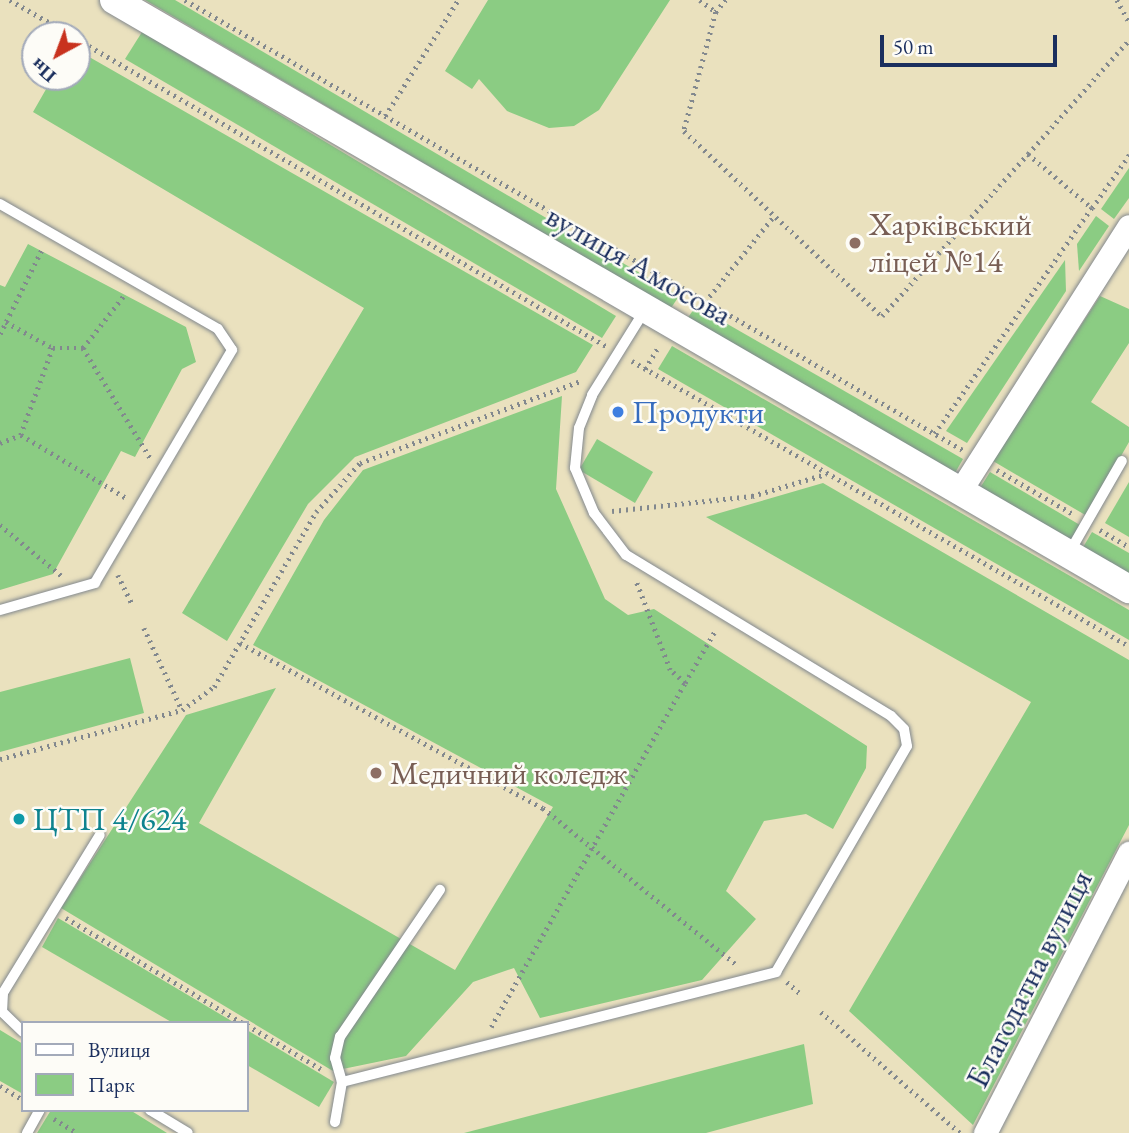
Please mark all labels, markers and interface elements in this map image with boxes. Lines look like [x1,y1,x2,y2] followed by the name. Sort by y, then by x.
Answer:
[21,21,91,91] north arrow
[884,21,1061,65] scale bar
[893,33,934,60] text: 50 m
[25,53,61,89] text: Пн
[539,196,739,334] street label: вулиця Амосова
[869,206,1032,281] place label: Харківський ліцей №14
[847,235,863,251] marker: Харківський ліцей №14
[632,393,764,431] place label: Продукти
[610,404,626,420] marker: Продукти
[390,754,628,792] place label: Медичний коледж
[368,765,384,781] marker: Медичний коледж
[33,800,186,838] place label: ЦТП 4/624
[11,811,27,827] marker: ЦТП 4/624
[958,864,1100,1094] street label: Благодатна вулиця
[21,1021,248,1112] legend
[88,1036,150,1063] text: Вулиця
[88,1071,135,1098] text: Парк

